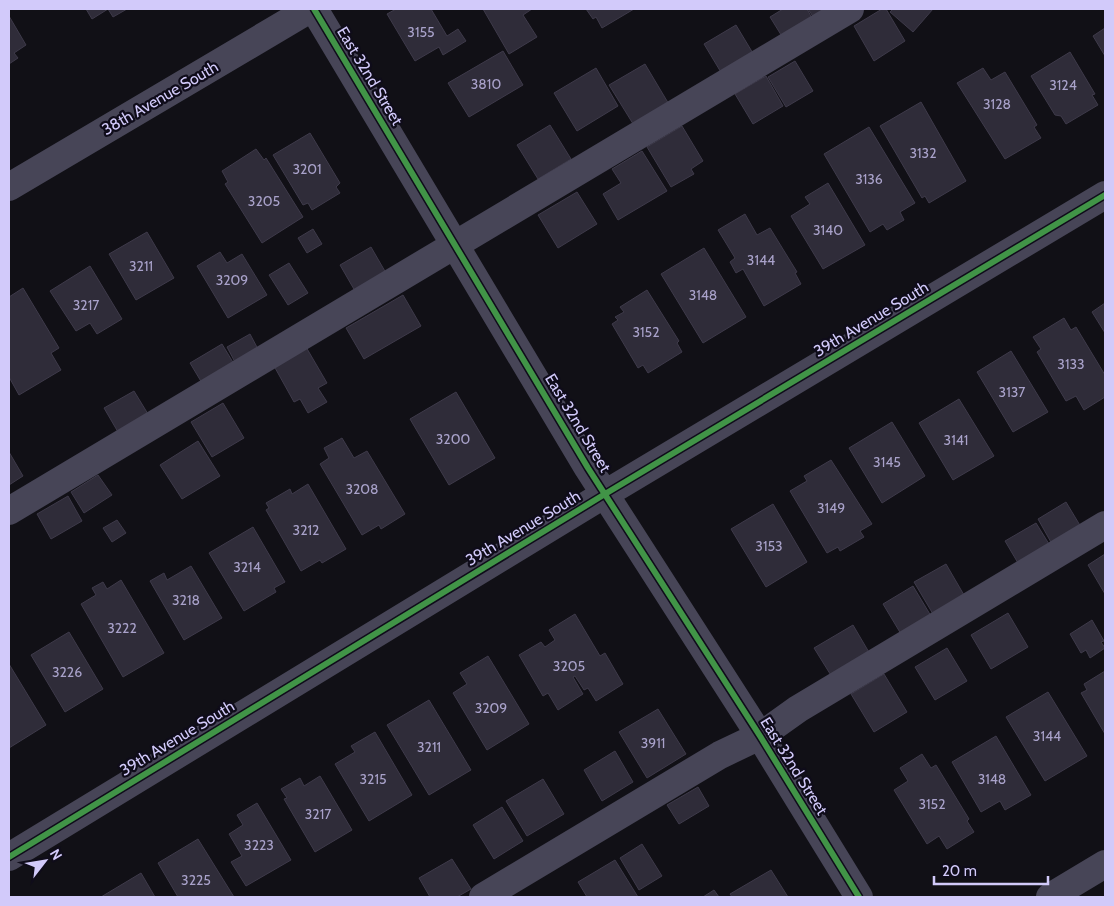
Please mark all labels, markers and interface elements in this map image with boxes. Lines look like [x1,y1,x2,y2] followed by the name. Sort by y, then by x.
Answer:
[333,23,407,129] street label: East 32nd Street
[407,23,435,41] house number: 3155
[99,57,221,139] street label: 38th Avenue South
[471,75,501,93] house number: 3810
[1049,76,1077,94] house number: 3124
[983,95,1011,113] house number: 3128
[909,144,937,162] house number: 3132
[292,160,322,178] house number: 3201
[855,170,883,188] house number: 3136
[248,192,280,210] house number: 3205
[813,221,843,239] house number: 3140
[747,251,775,269] house number: 3144
[129,257,153,275] house number: 3211
[216,271,248,289] house number: 3209
[810,277,932,361] street label: 39th Avenue South
[689,286,717,304] house number: 3148
[73,296,99,314] house number: 3217
[632,323,660,341] house number: 3152
[1057,355,1085,373] house number: 3133
[541,370,615,476] street label: East 32nd Street
[999,383,1025,401] house number: 3137
[436,430,470,448] house number: 3200
[944,431,968,449] house number: 3141
[873,453,901,471] house number: 3145
[345,480,379,498] house number: 3208
[462,486,584,570] street label: 39th Avenue South
[817,499,845,517] house number: 3149
[293,521,319,539] house number: 3212
[755,537,783,555] house number: 3153
[233,558,261,576] house number: 3214
[172,591,200,609] house number: 3218
[107,619,137,637] house number: 3222
[553,657,585,675] house number: 3205
[52,663,82,681] house number: 3226
[116,696,238,780] street label: 39th Avenue South
[475,699,507,717] house number: 3209
[756,714,832,819] street label: East 32nd Street
[1033,727,1061,745] house number: 3144
[641,734,665,752] house number: 3911
[417,738,441,756] house number: 3211
[359,770,387,788] house number: 3215
[978,770,1006,788] house number: 3148
[918,795,946,813] house number: 3152
[305,805,331,823] house number: 3217
[20,836,70,886] north arrow
[244,836,274,854] house number: 3223
[46,845,66,863] text: N
[934,854,1048,886] scale bar
[942,862,977,880] text: 20 m
[181,871,211,889] house number: 3225

